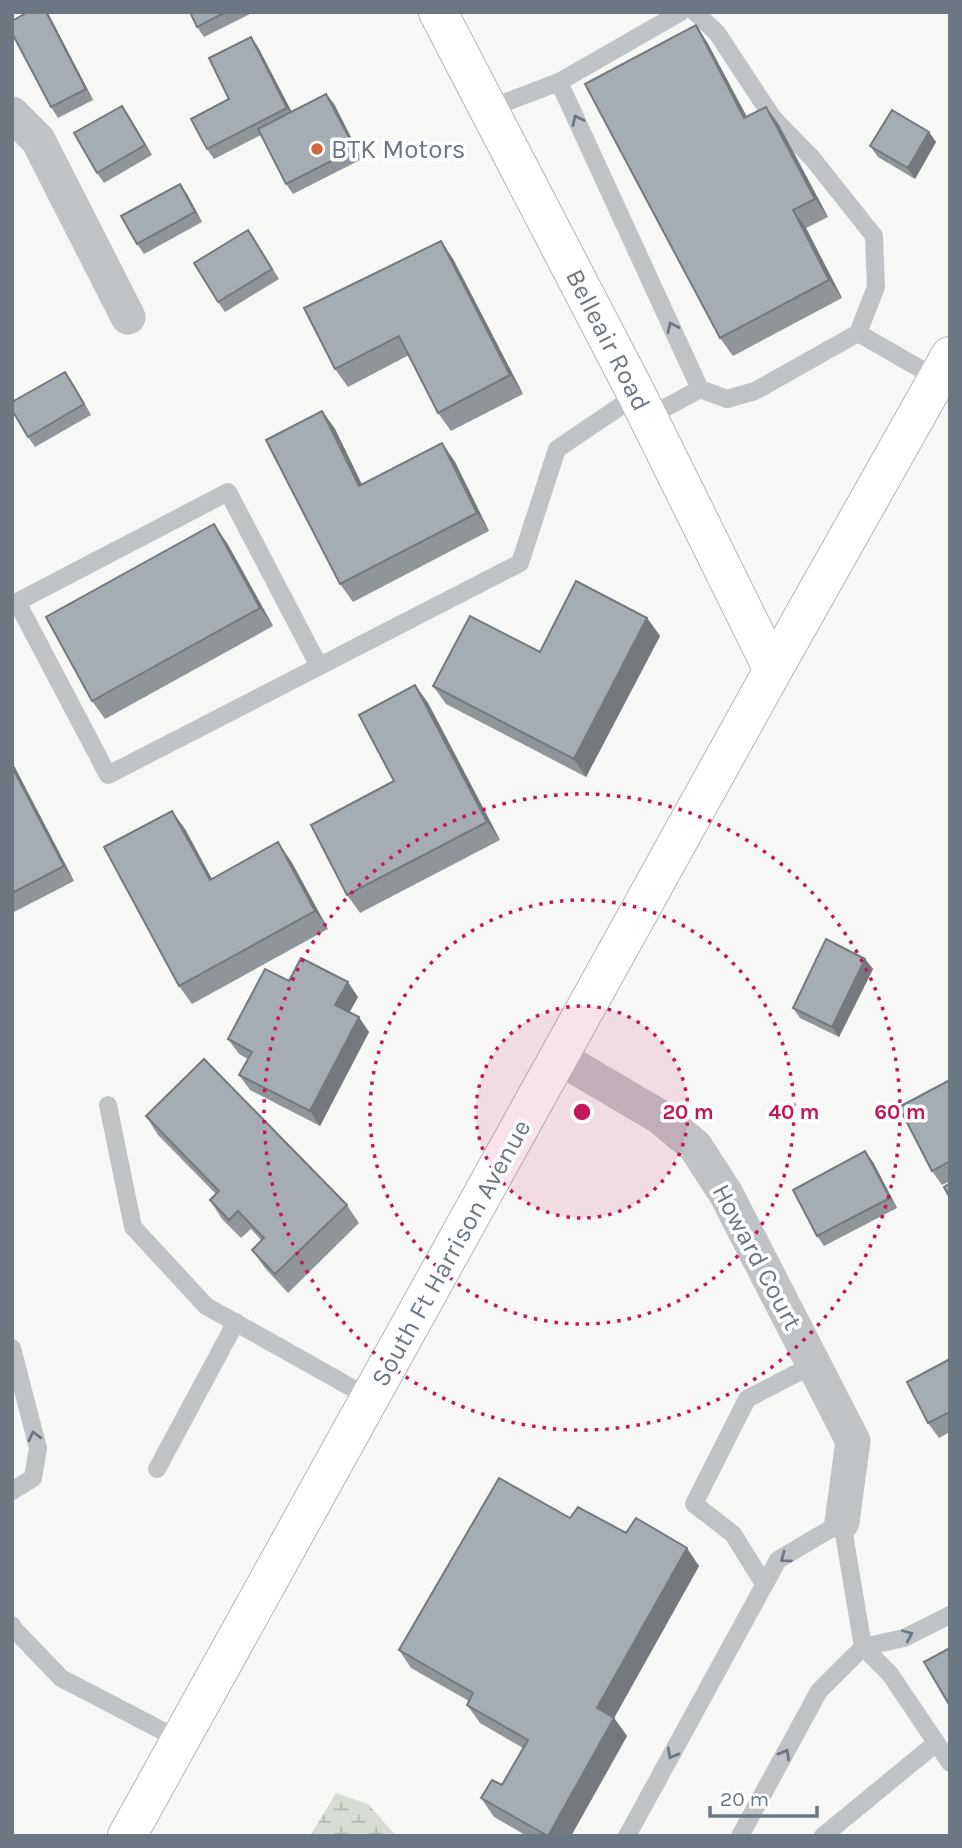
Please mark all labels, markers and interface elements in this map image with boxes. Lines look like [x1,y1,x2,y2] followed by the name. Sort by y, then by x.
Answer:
[571,115,585,127] one-way arrow
[331,134,465,165] place label: BTK Motors
[309,141,325,157] marker: BTK Motors
[559,264,657,416] street label: Belleair Road
[666,322,680,334] one-way arrow
[570,1100,594,1124] centre of rings
[662,1100,714,1124] text: 20 m
[768,1100,820,1124] text: 40 m
[874,1100,926,1124] text: 60 m
[365,1114,537,1392] street label: South Ft Harrison Avenue
[706,1179,809,1335] street label: Howard Court
[28,1430,42,1442] one-way arrow
[780,1550,792,1562] one-way arrow
[901,1629,913,1643] one-way arrow
[666,1746,680,1759] one-way arrow
[776,1749,790,1762] one-way arrow
[710,1774,817,1818] scale bar
[720,1787,769,1811] text: 20 m

